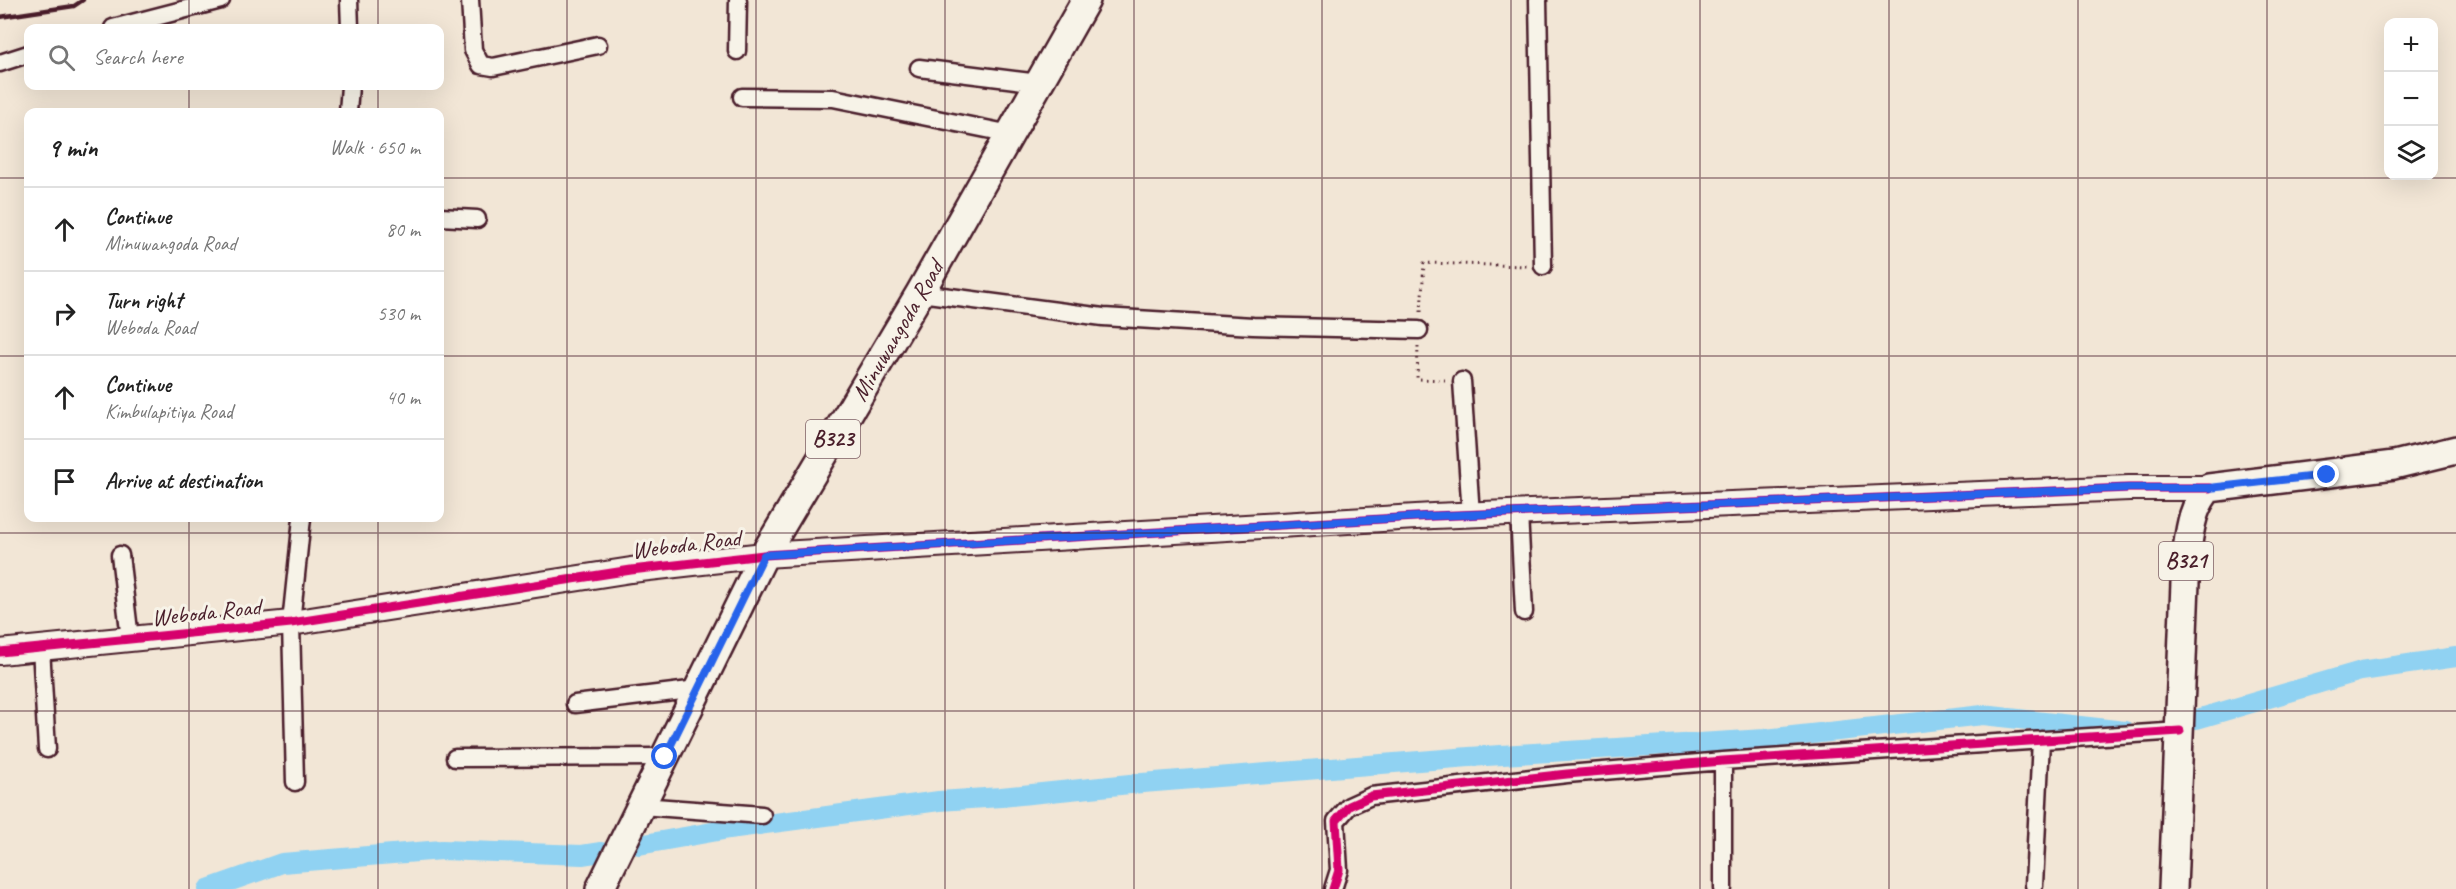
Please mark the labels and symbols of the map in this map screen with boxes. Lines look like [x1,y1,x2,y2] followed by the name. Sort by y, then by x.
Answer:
[844,252,952,406] street label: Minuwangoda Road
[806,420,860,458] road number: B323
[2313,461,2339,487] route end
[630,522,746,566] street label: Weboda Road
[2159,542,2213,580] road number: B321
[150,591,266,633] street label: Weboda Road
[651,743,677,769] route start

